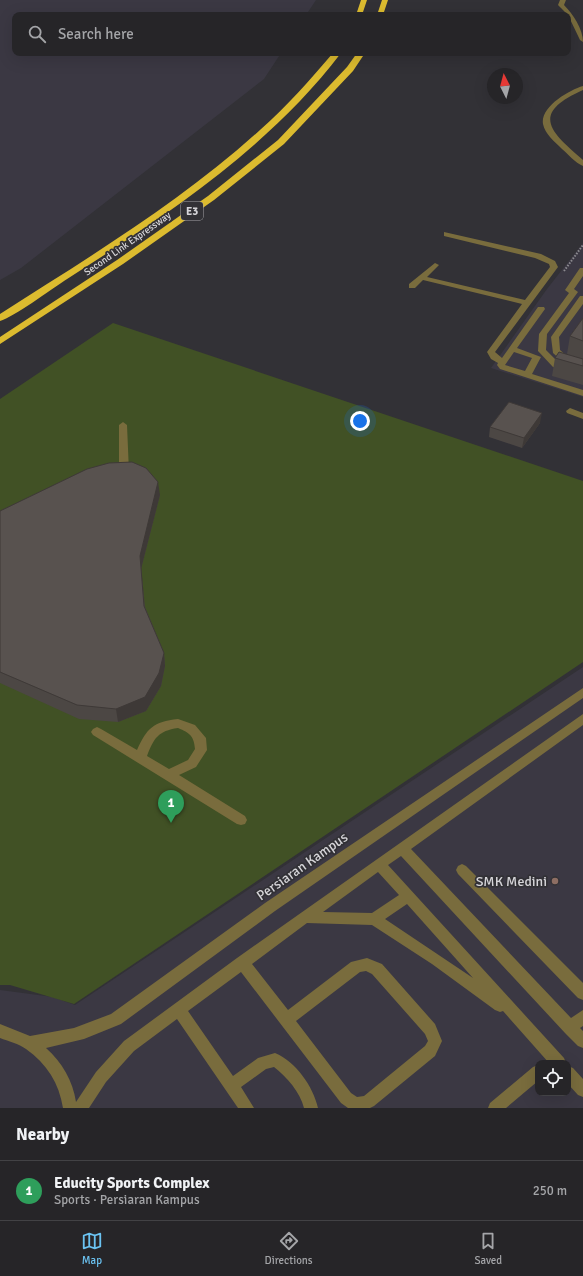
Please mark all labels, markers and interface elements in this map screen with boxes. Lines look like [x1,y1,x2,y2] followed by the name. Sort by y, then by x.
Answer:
[12,12,571,56] search box
[26,23,48,45] icon: search
[58,25,134,43] text: Search here
[487,68,523,104] north arrow
[181,202,203,220] road number: E3
[82,209,174,278] street label: Second Link Expressway
[350,411,370,431] your location
[158,790,184,823] pin: 1
[253,829,351,904] street label: Persiaran Kampus
[476,873,547,890] place label: SMK Medini
[550,876,560,886] marker: SMK Medini
[535,1060,571,1096] map controls
[535,1060,571,1096] button: locate
[16,1124,69,1145] text: Nearby
[54,1174,210,1192] text: Educity Sports Complex
[25,1183,33,1199] text: 1
[533,1183,567,1199] text: 250 m
[54,1192,200,1208] text: Sports · Persiaran Kampus
[81,1230,103,1267] tab: Map
[265,1230,313,1267] tab: Directions
[474,1230,502,1267] tab: Saved

